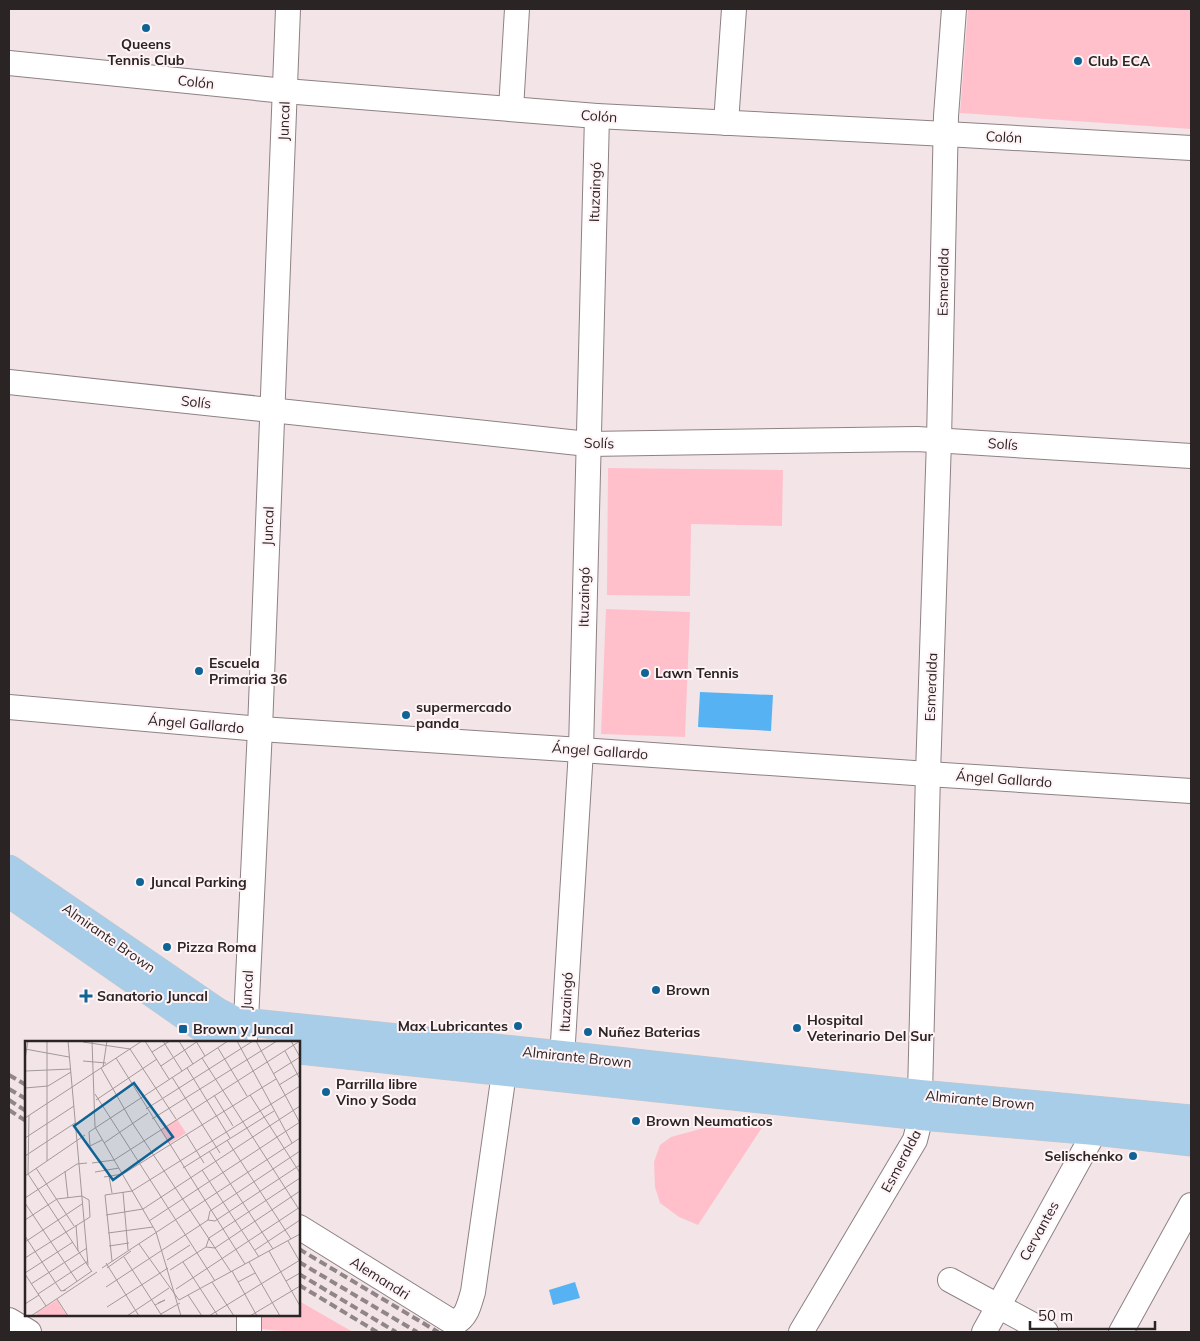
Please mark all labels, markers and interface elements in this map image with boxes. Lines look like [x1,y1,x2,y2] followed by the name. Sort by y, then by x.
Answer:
[140,22,152,34] marker: Queens Tennis Club
[108,35,185,69] place label: Queens Tennis Club
[1088,52,1151,70] place label: Club ECA
[1072,55,1084,67] marker: Club ECA
[177,71,215,93] street label: Colón
[274,101,294,141] street label: Juncal
[580,106,618,126] street label: Colón
[985,127,1023,147] street label: Colón
[585,162,605,222] street label: Ituzaingó
[933,248,953,316] street label: Esmeralda
[180,391,212,413] street label: Solís
[584,434,614,452] street label: Solís
[987,434,1019,454] street label: Solís
[258,506,278,546] street label: Juncal
[574,567,594,627] street label: Ituzaingó
[921,652,941,722] street label: Esmeralda
[209,654,287,688] place label: Escuela Primaria 36
[655,664,739,682] place label: Lawn Tennis
[193,665,205,677] marker: Escuela Primaria 36
[639,667,651,679] marker: Lawn Tennis
[416,698,512,732] place label: supermercado panda
[400,709,412,721] marker: supermercado panda
[147,711,245,737] street label: Ángel Gallardo
[551,739,649,763] street label: Ángel Gallardo
[955,767,1053,791] street label: Ángel Gallardo
[150,873,247,891] place label: Juncal Parking
[134,876,146,888] marker: Juncal Parking
[59,899,159,977] street label: Almirante Brown
[177,938,256,956] place label: Pizza Roma
[161,941,173,953] marker: Pizza Roma
[237,970,257,1010] street label: Juncal
[555,971,577,1033] street label: Ituzaingó
[666,981,710,999] place label: Brown
[650,984,662,996] marker: Brown
[97,987,208,1005] place label: Sanatorio Juncal
[79,989,93,1003] marker: Sanatorio Juncal
[806,1011,934,1045] place label: Hospital Veterinario Del Sur
[398,1017,508,1035] place label: Max Lubricantes
[193,1020,293,1038] place label: Brown y Juncal
[512,1020,524,1032] marker: Max Lubricantes
[791,1022,803,1034] marker: Hospital Veterinario Del Sur
[177,1023,189,1035] marker: Brown y Juncal
[598,1023,700,1041] place label: Nuñez Baterias
[582,1026,594,1038] marker: Nuñez Baterias
[25,1041,300,1316] inset map
[521,1042,633,1072] street label: Almirante Brown
[335,1075,418,1109] place label: Parrilla libre Vino y Soda
[320,1086,332,1098] marker: Parrilla libre Vino y Soda
[925,1086,1035,1114] street label: Almirante Brown
[646,1112,773,1130] place label: Brown Neumaticos
[630,1115,642,1127] marker: Brown Neumaticos
[877,1127,925,1195] street label: Esmeralda
[1044,1147,1123,1165] place label: Selischenko
[1127,1150,1139,1162] marker: Selischenko
[1015,1198,1063,1264] street label: Cervantes
[347,1253,413,1303] street label: Alemandri
[1030,1298,1155,1330] scale bar
[1038,1306,1073,1325] text: 50 m

